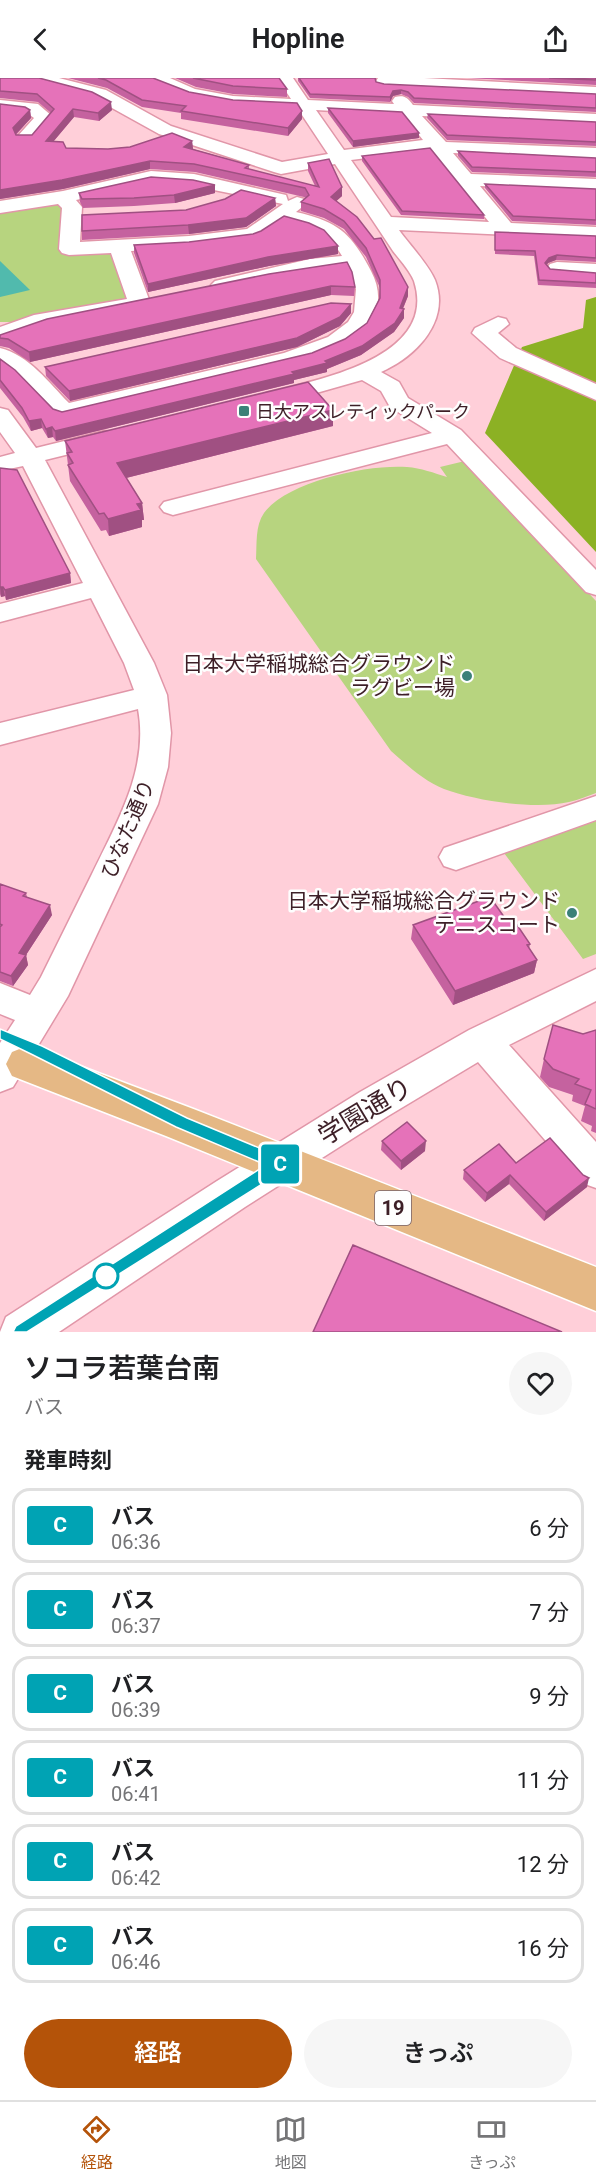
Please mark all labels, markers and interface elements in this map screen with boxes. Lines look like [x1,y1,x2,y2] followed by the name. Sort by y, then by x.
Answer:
[24,23,57,56] icon: back
[251,23,345,55] text: Hopline
[539,23,572,56] icon: share
[256,401,470,422] place label: 日大アスレティックパーク
[237,404,251,418] marker: 日大アスレティックパーク
[182,652,455,700] place label: 日本大学稲城総合グラウンド ラグビー場
[460,669,474,683] marker: 日本大学稲城総合グラウンド ラグビー場
[96,776,160,882] street label: ひなた通り
[287,889,560,937] place label: 日本大学稲城総合グラウンド テニスコート
[565,906,579,920] marker: 日本大学稲城総合グラウンド テニスコート
[313,1071,417,1151] street label: 学園通り
[260,1144,300,1184] line badge: C
[273,1152,287,1176] text: C
[375,1191,411,1225] road number: 19
[93,1263,119,1289] unlabelled marker
[24,1352,220,1385] text: ソコラ若葉台南
[509,1352,572,1415] button: heart
[24,1395,64,1419] text: バス
[24,1448,112,1473] text: 発車時刻
[111,1504,155,1529] text: バス
[53,1513,67,1537] text: C
[529,1516,569,1541] text: 6 分
[111,1530,161,1554] text: 06:36
[111,1588,155,1613] text: バス
[53,1597,67,1621] text: C
[529,1600,569,1625] text: 7 分
[111,1614,161,1638] text: 06:37
[111,1672,155,1697] text: バス
[53,1681,67,1705] text: C
[529,1684,569,1709] text: 9 分
[111,1698,161,1722] text: 06:39
[111,1756,155,1781] text: バス
[53,1765,67,1789] text: C
[517,1768,569,1793] text: 11 分
[111,1782,161,1806] text: 06:41
[111,1840,155,1865] text: バス
[53,1849,67,1873] text: C
[517,1852,569,1877] text: 12 分
[111,1866,161,1890] text: 06:42
[111,1924,155,1949] text: バス
[53,1933,67,1957] text: C
[517,1936,569,1961] text: 16 分
[111,1950,161,1974] text: 06:46
[24,2019,292,2088] button: 経路
[304,2019,572,2088] button: きっぷ
[80,2113,113,2173] tab: 経路
[274,2113,307,2173] tab: 地図
[468,2113,516,2173] tab: きっぷ

